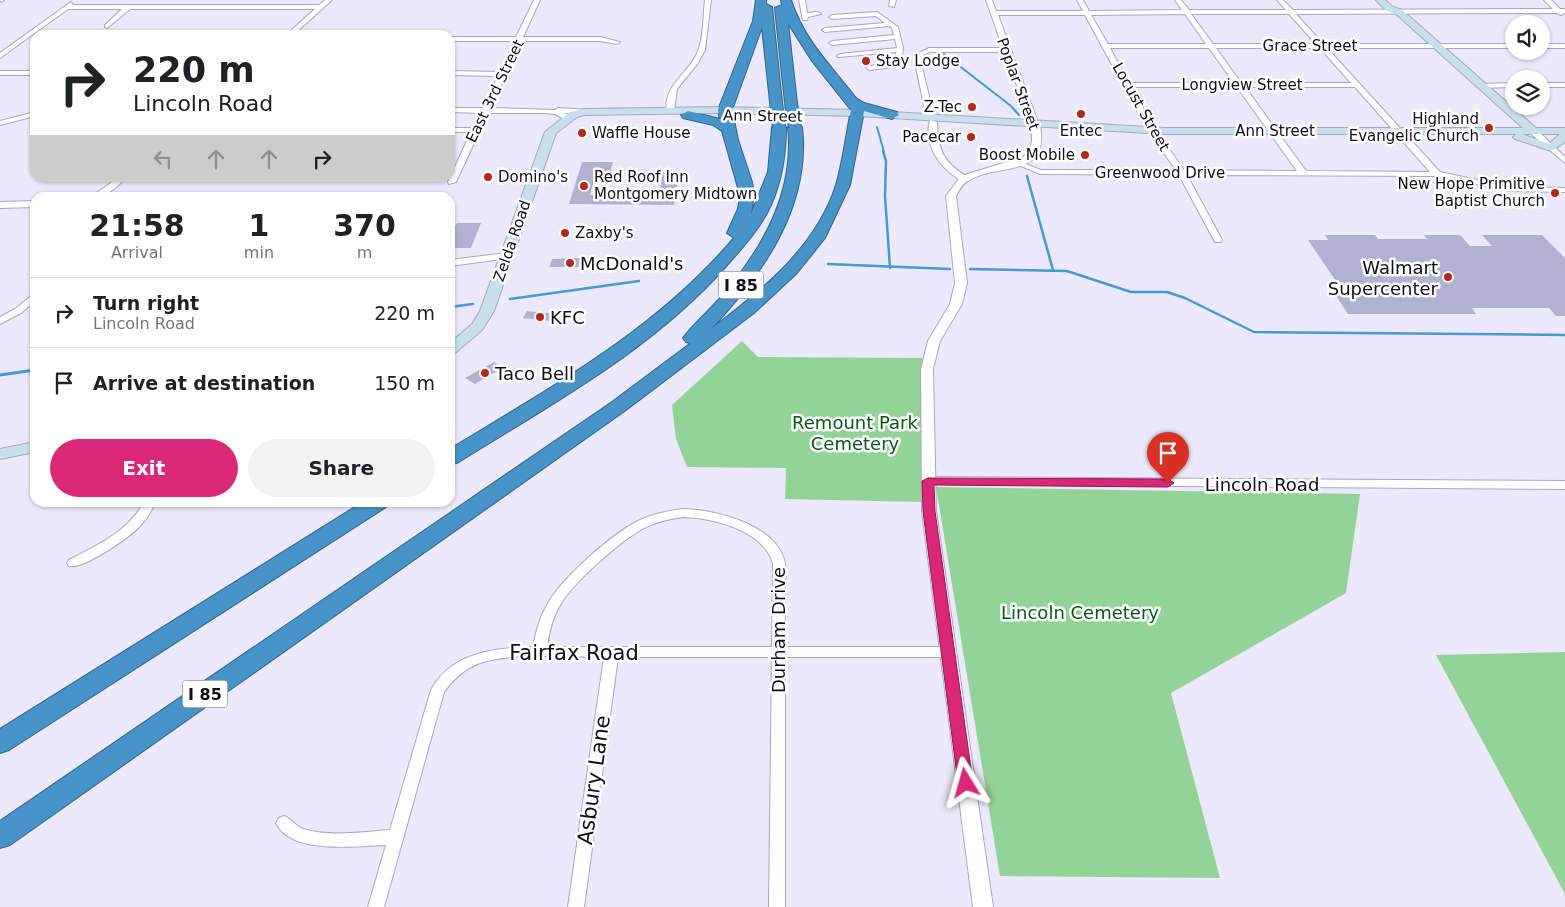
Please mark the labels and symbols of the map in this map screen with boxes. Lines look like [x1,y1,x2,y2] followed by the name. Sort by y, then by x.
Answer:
[993,35,1043,133] street label: Poplar Street
[462,36,528,145] street label: East 3rd Street
[1263,37,1358,55] street label: Grace Street
[876,52,960,70] place label: Stay Lodge
[860,55,872,67] marker: Stay Lodge
[1108,60,1174,154] street label: Locust Street
[1181,76,1303,94] street label: Longview Street
[924,98,962,116] place label: Z-Tec
[966,101,978,113] marker: Z-Tec
[723,106,803,126] street label: Ann Street
[1075,108,1087,120] marker: Entec
[1349,110,1479,145] place label: Highland Evangelic Church
[1060,122,1102,140] place label: Entec
[1235,122,1315,140] street label: Ann Street
[1483,122,1495,134] marker: Highland Evangelic Church
[592,124,691,142] place label: Waffle House
[576,127,588,139] marker: Waffle House
[902,128,962,146] place label: Pacecar
[965,131,977,143] marker: Pacecar
[979,146,1075,164] place label: Boost Mobile
[1079,149,1091,161] marker: Boost Mobile
[1095,164,1225,182] street label: Greenwood Drive
[498,168,568,186] place label: Domino's
[594,168,757,203] place label: Red Roof Inn Montgomery Midtown
[482,171,494,183] marker: Domino's
[1397,175,1545,210] place label: New Hope Primitive Baptist Church
[578,180,590,192] marker: Red Roof Inn Montgomery Midtown
[1549,187,1561,199] marker: New Hope Primitive Baptist Church
[490,198,534,284] street label: Zelda Road
[575,224,634,242] place label: Zaxby's
[559,227,571,239] marker: Zaxby's
[580,253,684,274] place label: McDonald's
[564,257,576,269] marker: McDonald's
[1328,257,1439,299] place label: Walmart Supercenter
[1442,271,1454,283] marker: Walmart Supercenter
[718,272,764,298] road number: I 85
[550,307,585,328] place label: KFC
[534,311,546,323] marker: KFC
[494,363,574,384] place label: Taco Bell
[479,367,491,379] marker: Taco Bell
[792,412,918,454] park label: Remount Park Cemetery
[1147,432,1189,483] pin
[1205,474,1319,495] street label: Lincoln Road
[768,567,789,693] street label: Durham Drive
[1001,602,1159,623] park label: Lincoln Cemetery
[509,641,639,665] street label: Fairfax Road
[182,681,228,708] road number: I 85
[573,714,615,846] street label: Asbury Lane
[939,756,991,808] position arrow

